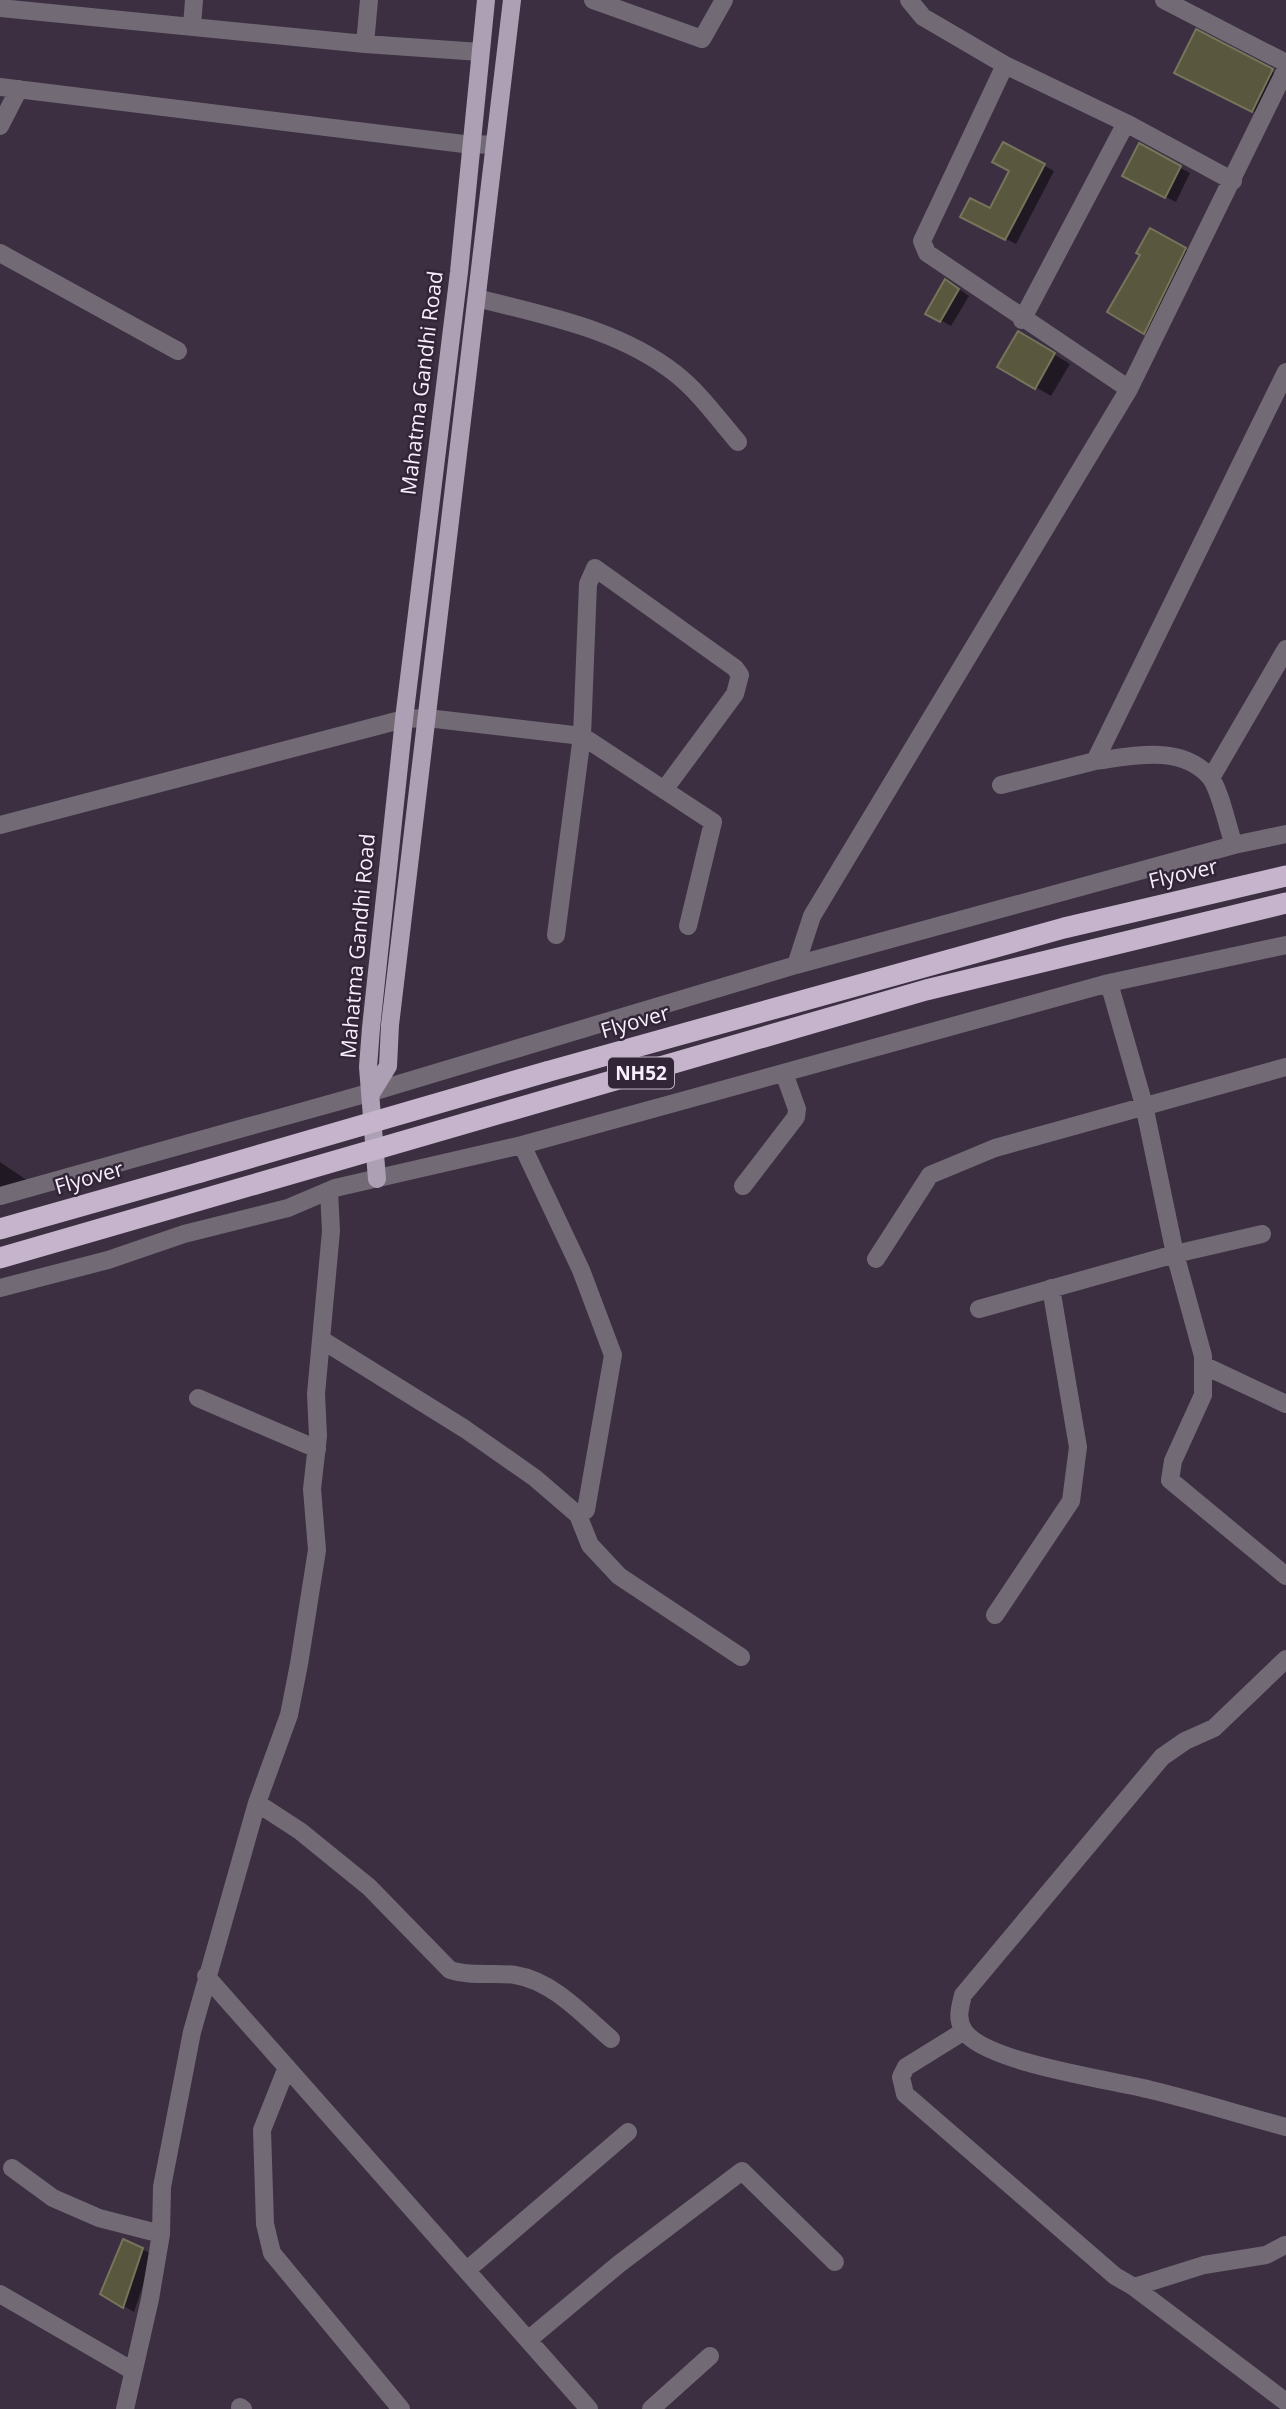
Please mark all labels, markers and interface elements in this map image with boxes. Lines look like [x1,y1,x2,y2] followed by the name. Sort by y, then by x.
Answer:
[393,269,449,497] street label: Mahatma Gandhi Road
[333,832,381,1059] street label: Mahatma Gandhi Road
[1145,851,1221,895] street label: Flyover
[597,998,673,1044] street label: Flyover
[608,1058,674,1088] road number: NH52
[51,1154,127,1200] street label: Flyover

